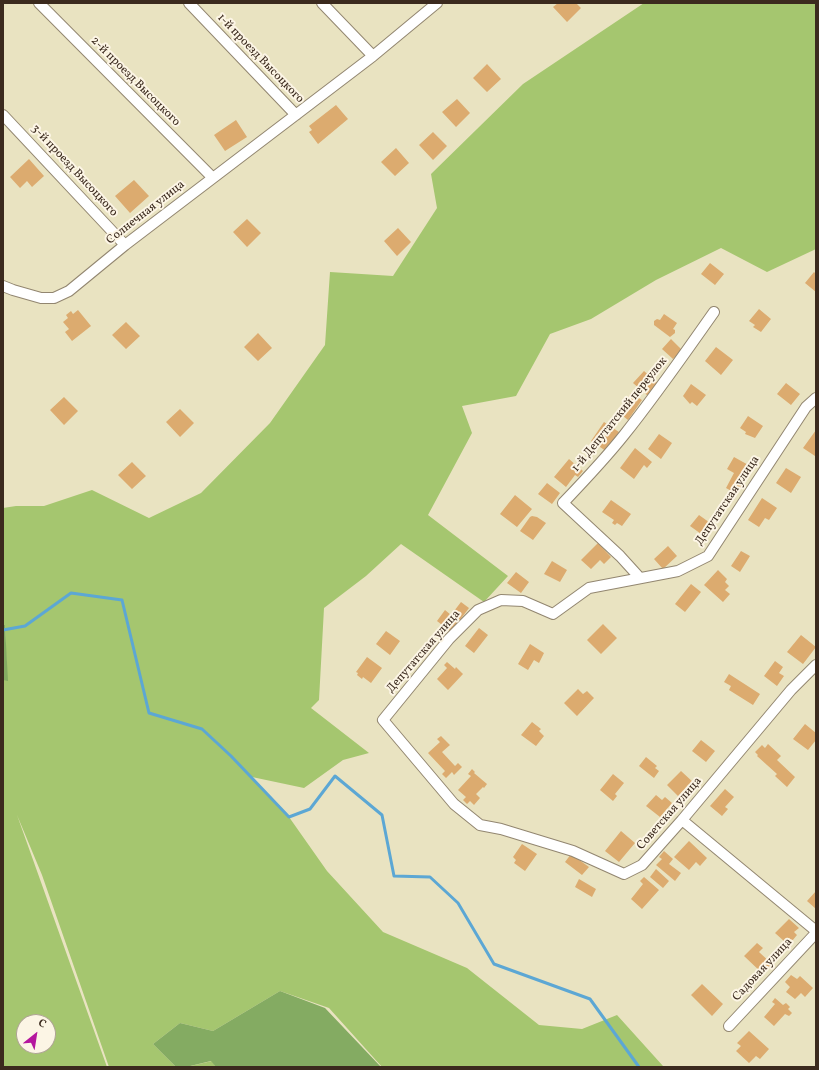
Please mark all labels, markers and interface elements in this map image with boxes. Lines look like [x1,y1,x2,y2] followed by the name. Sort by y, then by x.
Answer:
[214,11,306,107] street label: 1-й проезд Высоцкого
[87,34,183,130] street label: 2-й проезд Высоцкого
[28,122,120,220] street label: 3-й проезд Высоцкого
[104,178,188,248] street label: Солнечная улица
[569,355,671,475] street label: 1-й Депутатский переулок
[693,453,763,549] street label: Депутатская улица
[384,608,464,696] street label: Депутатская улица
[634,775,706,853] street label: Советская улица
[730,935,796,1005] street label: Садовая улица
[16,1014,56,1054] north arrow
[35,1016,49,1032] text: С

